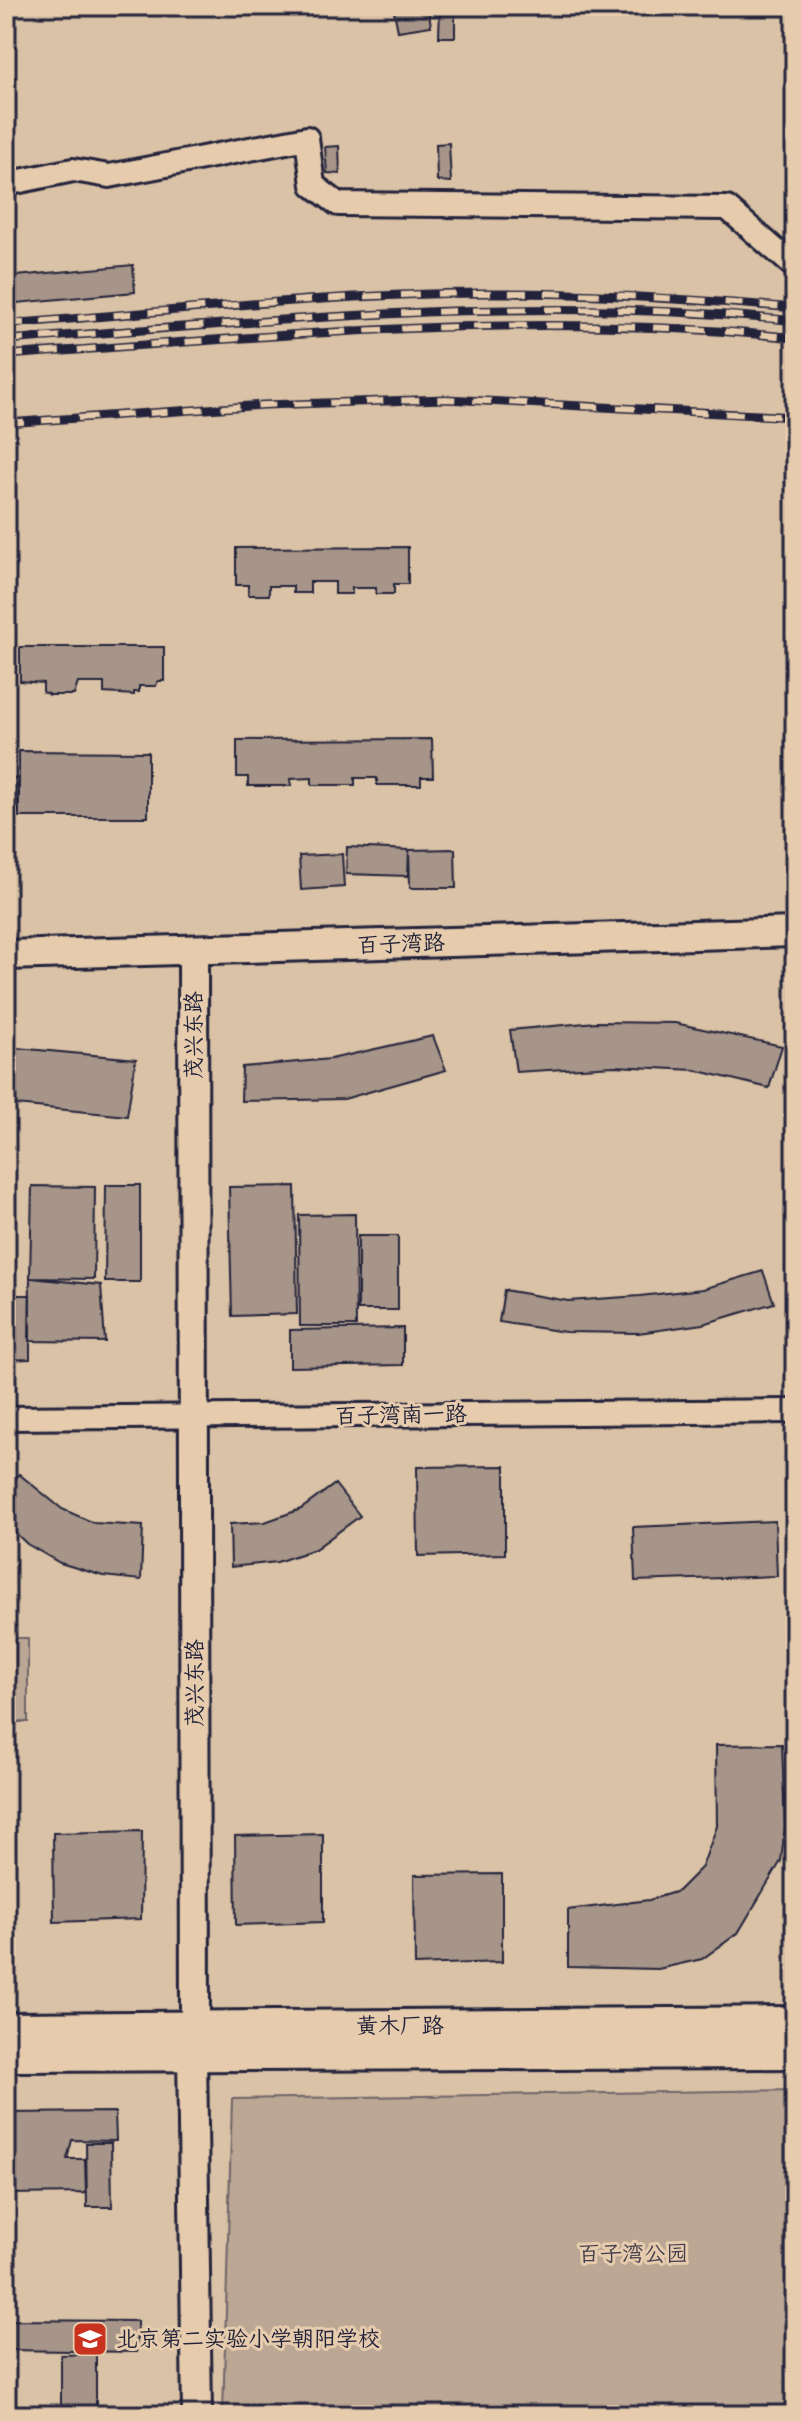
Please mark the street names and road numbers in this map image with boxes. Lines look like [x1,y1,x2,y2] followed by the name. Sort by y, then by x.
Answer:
[357,929,445,959] street label: 百子湾路
[181,991,207,1079] street label: 茂兴东路
[335,1401,467,1429] street label: 百子湾南一路
[182,1639,208,1727] street label: 茂兴东路
[356,2013,444,2039] street label: 黄木厂路

